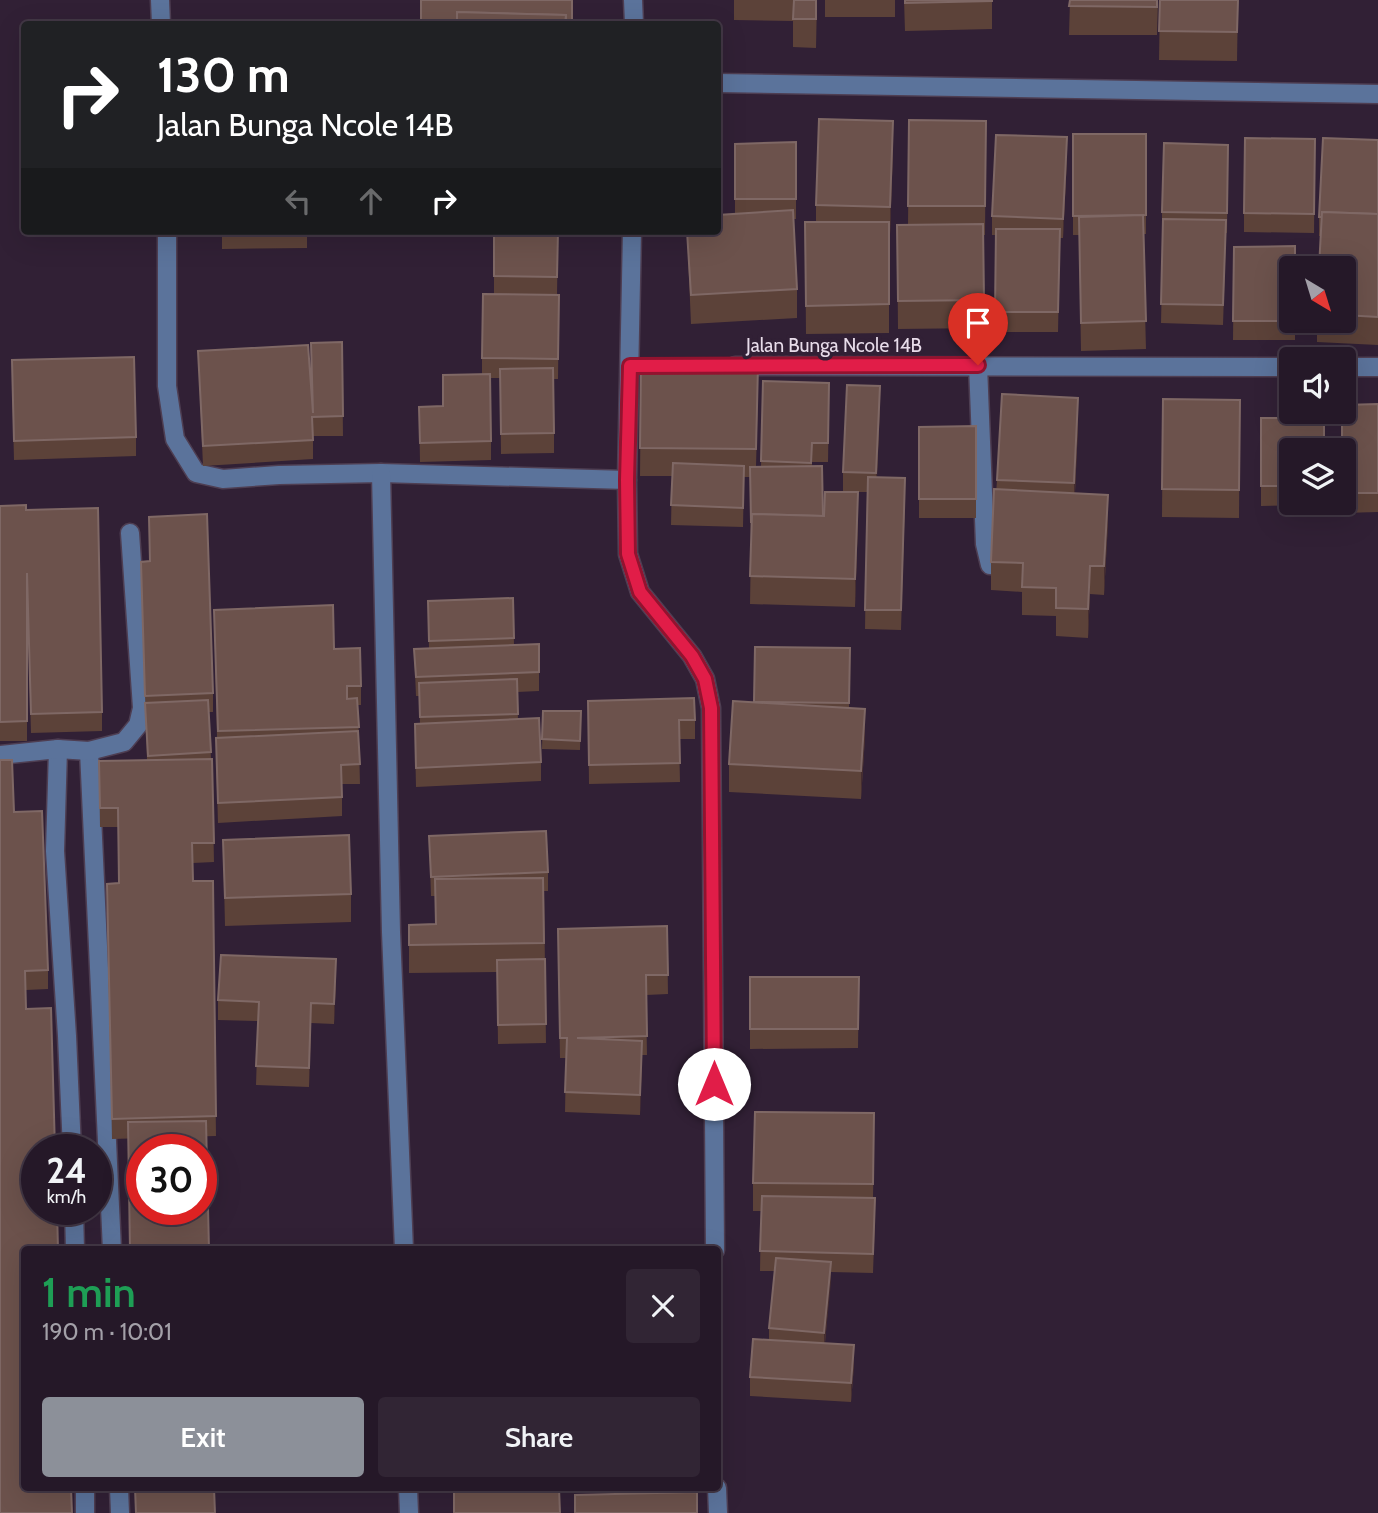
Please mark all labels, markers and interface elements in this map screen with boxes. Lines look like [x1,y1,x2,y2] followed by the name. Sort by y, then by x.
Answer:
[157,45,290,104] text: 130 m
[42,49,133,140] icon: right
[157,105,453,144] text: Jalan Bunga Ncole 14B
[279,182,317,220] icon: left
[352,182,390,220] icon: ahead
[425,182,463,220] icon: right
[1279,256,1356,332] north arrow
[1279,256,1356,515] map controls
[948,293,1008,365] pin
[959,304,997,342] icon: arrive
[745,334,922,357] street label: Jalan Bunga Ncole 14B
[1279,347,1356,424] button: sound
[1279,438,1356,515] button: layers
[677,1047,751,1121] position arrow
[126,1134,217,1225] speed limit sign: 30
[46,1149,87,1192] text: 24
[47,1186,86,1208] text: km/h
[42,1266,136,1318] text: 1 min
[626,1269,700,1343] button: close
[42,1318,172,1346] text: 190 m · 10:01
[42,1397,364,1477] button: Exit
[378,1397,700,1477] button: Share

